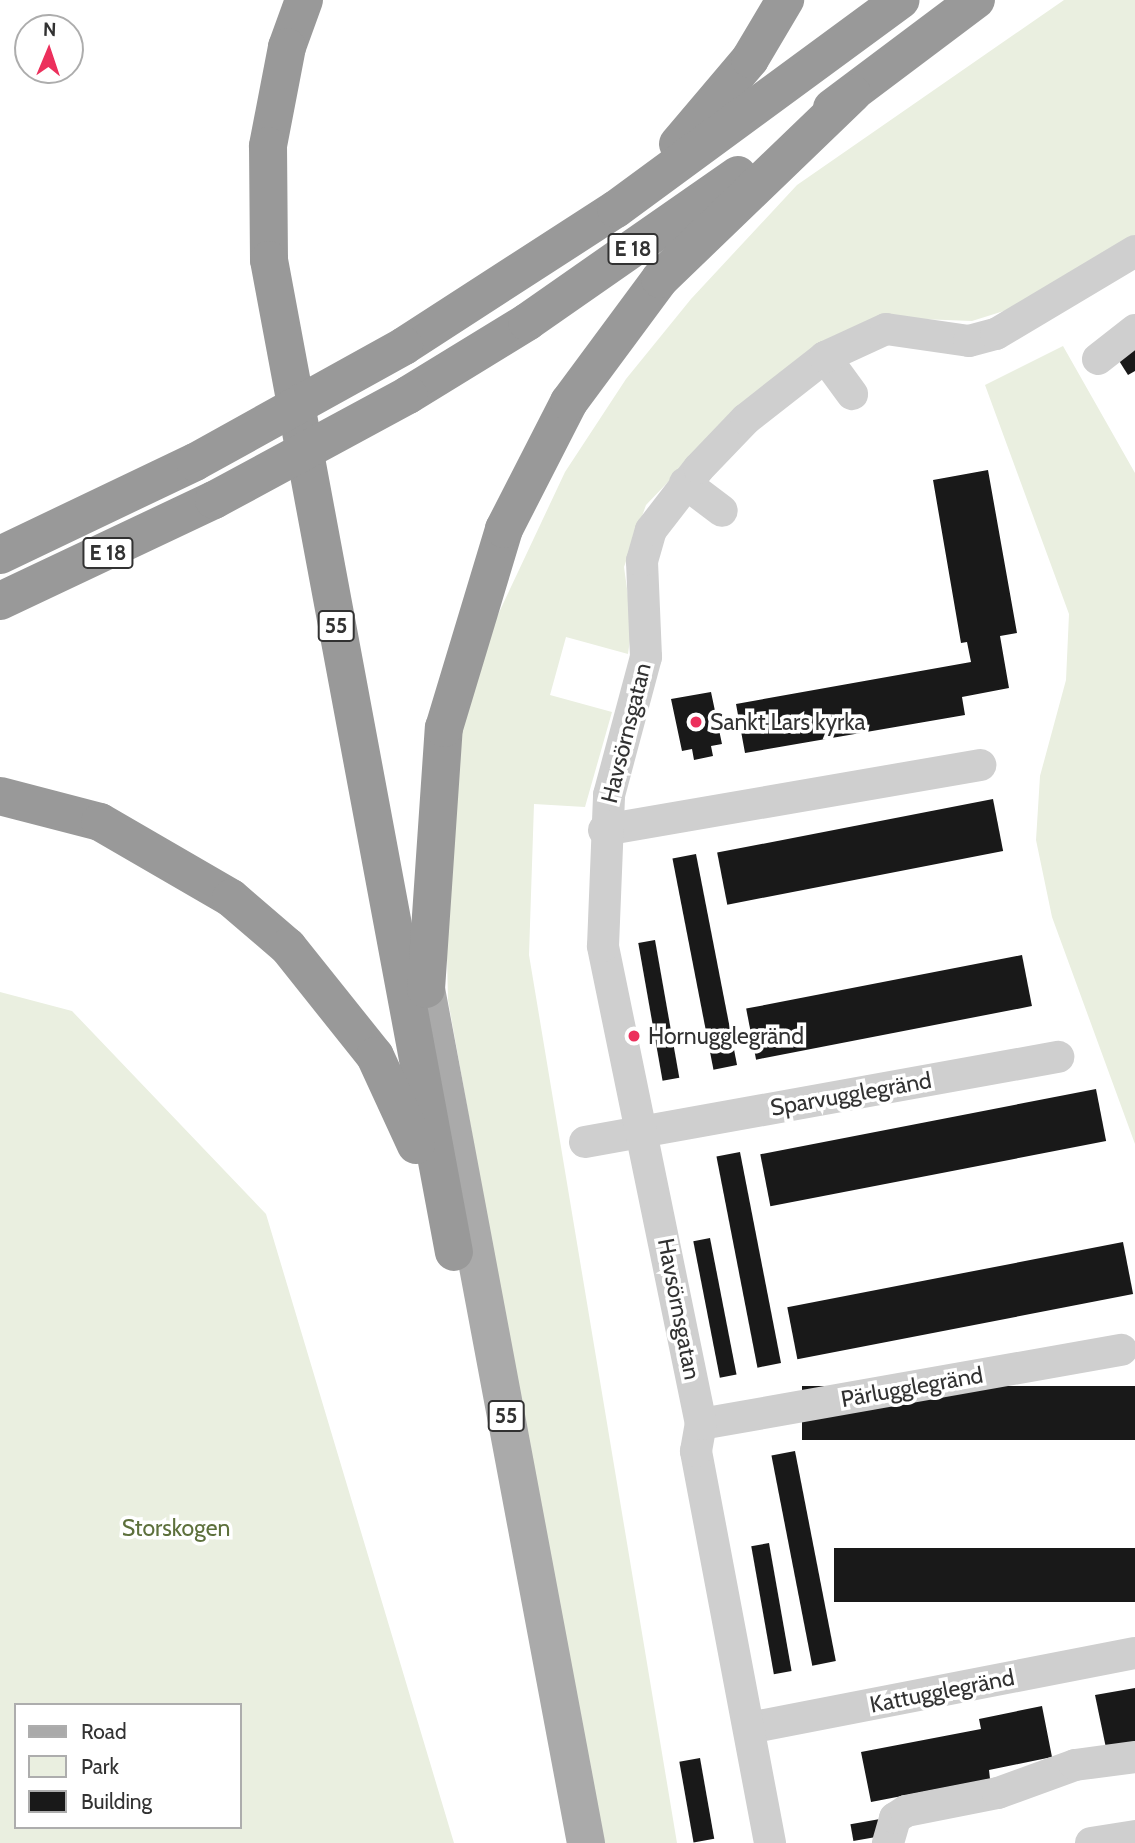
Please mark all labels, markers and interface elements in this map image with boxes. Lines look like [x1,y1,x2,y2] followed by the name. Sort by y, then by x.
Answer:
[14,14,84,84] north arrow
[43,18,57,41] text: N
[607,232,659,266] road number: E 18
[82,536,134,570] road number: E 18
[317,608,355,644] road number: 55
[595,660,657,806] street label: Havsörnsgatan
[710,708,866,736] place label: Sankt Lars kyrka
[688,714,704,730] marker: Sankt Lars kyrka
[648,1022,804,1050] place label: Hornugglegränd
[626,1028,642,1044] marker: Hornugglegränd
[768,1066,934,1122] street label: Sparvugglegränd
[652,1236,706,1382] street label: Havsörnsgatan
[839,1361,985,1413] street label: Pärlugglegränd
[487,1398,525,1434] road number: 55
[122,1514,230,1542] park label: Storskogen
[867,1663,1017,1719] street label: Kattugglegränd
[14,1703,242,1829] legend
[81,1719,127,1744] text: Road
[81,1754,119,1779] text: Park
[81,1789,152,1814] text: Building

